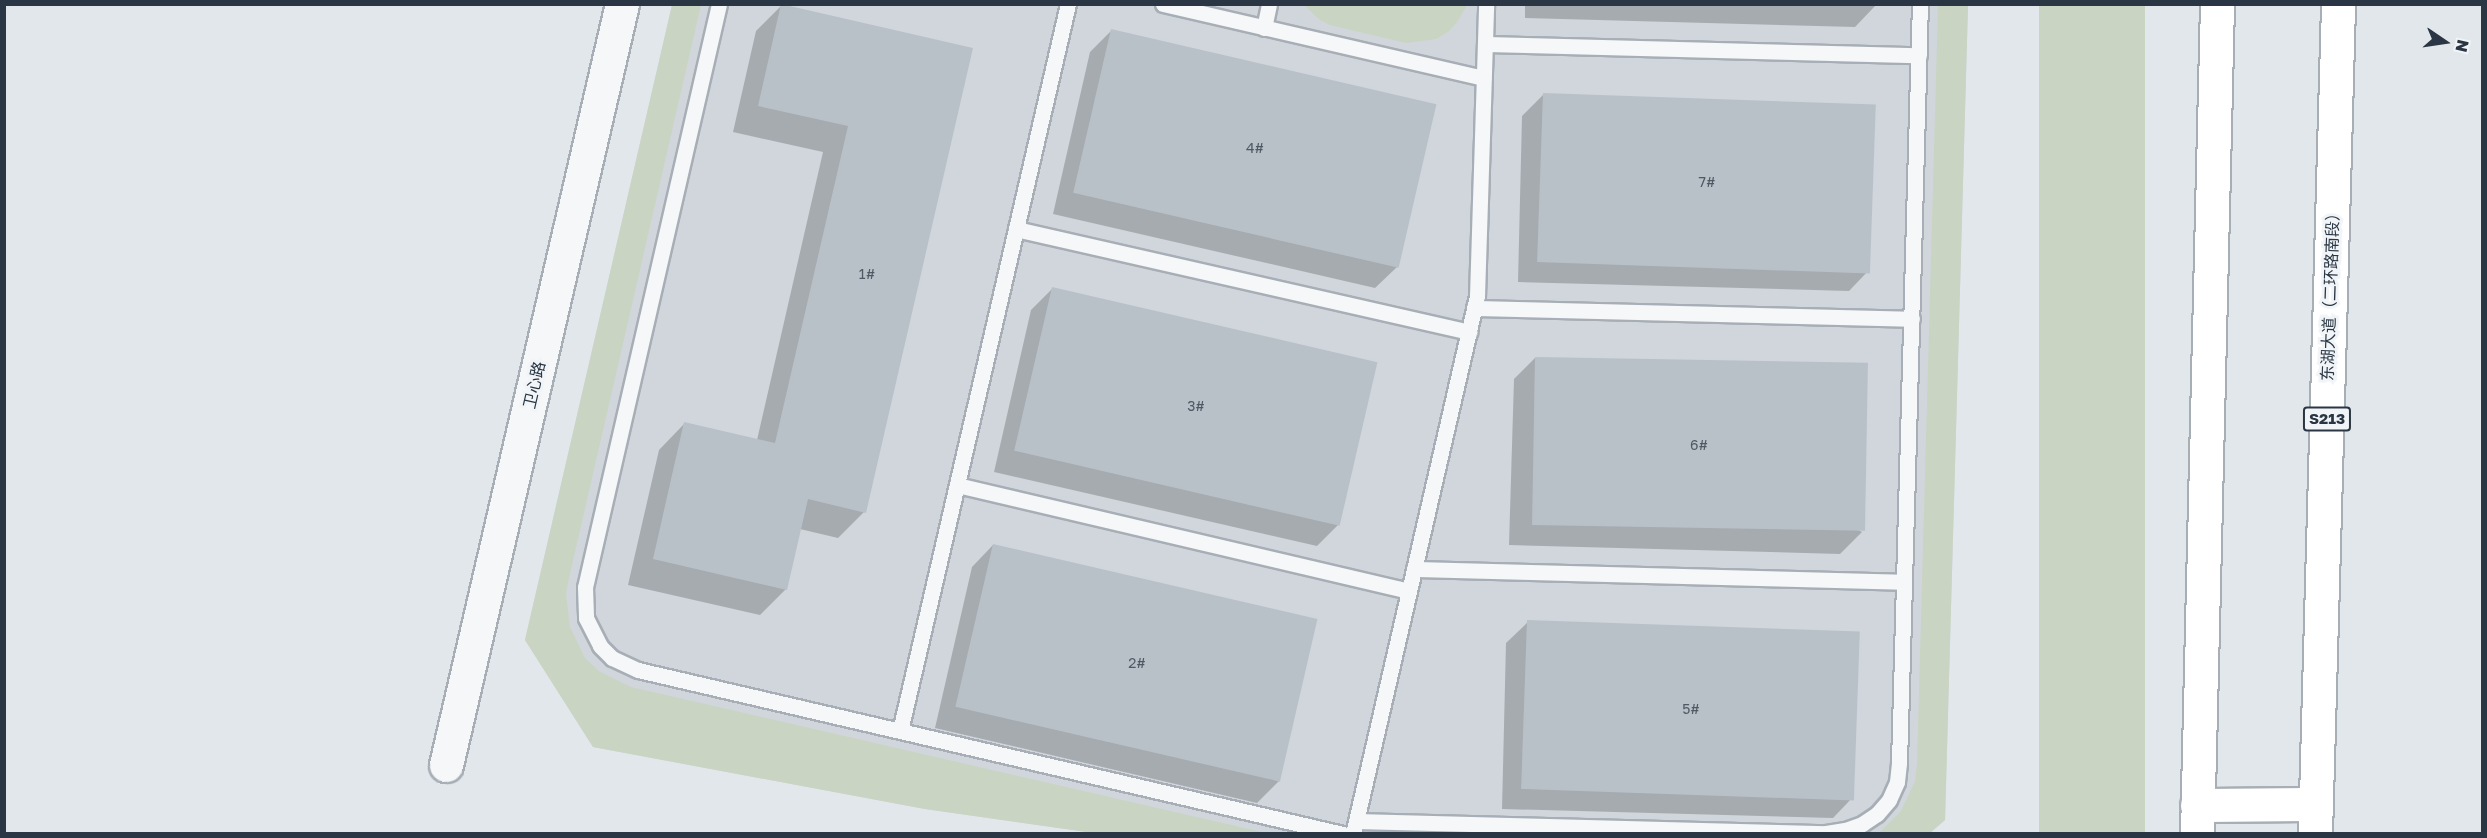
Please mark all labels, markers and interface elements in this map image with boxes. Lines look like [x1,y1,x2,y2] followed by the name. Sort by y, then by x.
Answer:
[2415,12,2475,72] north arrow
[2451,38,2474,54] text: N
[1246,140,1264,156] house number: 4#
[1699,174,1715,190] house number: 7#
[2317,205,2343,381] street label: 东湖大道（二环路南段）
[859,266,875,282] house number: 1#
[519,359,549,411] street label: 卫心路
[1187,398,1205,414] house number: 3#
[2302,407,2352,431] road number: S213
[1690,437,1708,453] house number: 6#
[1128,655,1146,671] house number: 2#
[1682,701,1700,717] house number: 5#

